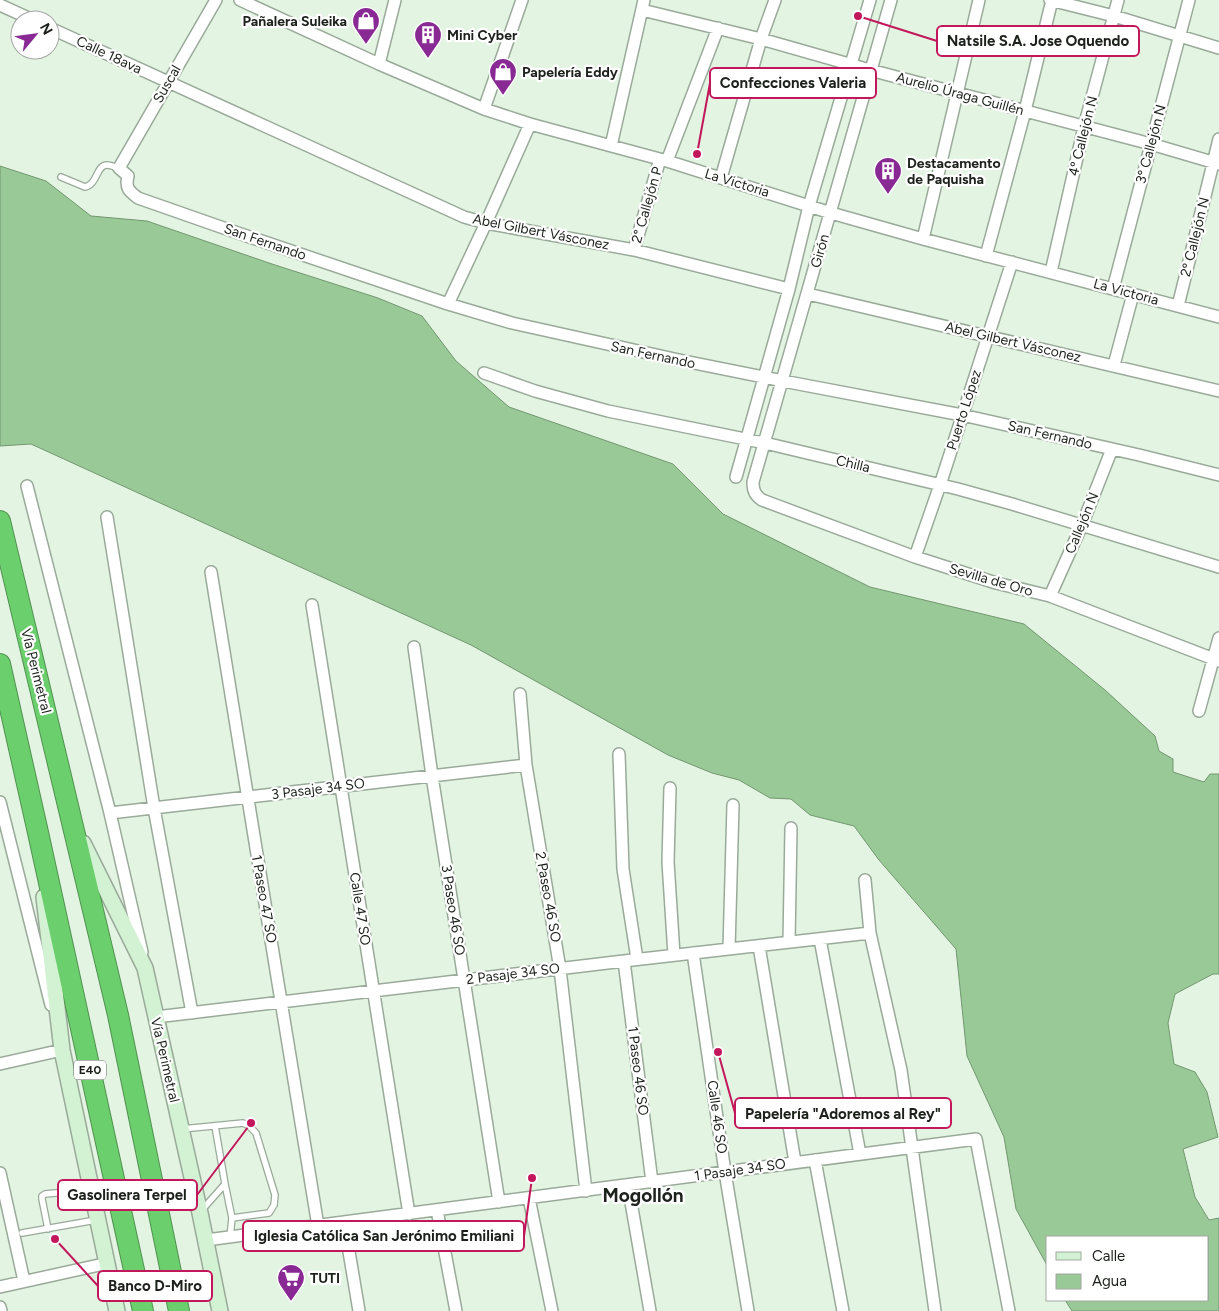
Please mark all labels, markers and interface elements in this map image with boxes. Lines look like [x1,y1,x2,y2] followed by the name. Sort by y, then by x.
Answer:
[351,6,381,45] shop icon: Pañalera Suleika
[10,10,60,60] north arrow
[243,13,347,30] place label: Pañalera Suleika
[36,20,56,38] text: N
[413,20,443,59] building icon: Mini Cyber
[937,26,1139,56] callout: Natsile S.A. Jose Oquendo
[447,27,518,44] place label: Mini Cyber
[74,32,144,78] street label: Calle 18ava
[947,32,1130,50] text: Natsile S.A. Jose Oquendo
[488,57,518,96] shop icon: Papelería Eddy
[149,62,185,106] street label: Suscal
[522,64,619,81] place label: Papelería Eddy
[710,68,876,98] callout: Confecciones Valeria
[894,69,1026,119] street label: Aurelio Úraga Guillén
[720,74,866,92] text: Confecciones Valeria
[1065,94,1101,178] street label: 4º Callejón N
[1132,103,1170,185] street label: 3º Callejón N
[907,155,1001,188] place label: Destacamento de Paquisha
[873,156,903,195] building icon: Destacamento de Paquisha
[628,165,666,245] street label: 2° Callejón P
[703,165,771,201] street label: La Victoria
[1177,195,1213,279] street label: 2º Callejón N
[471,210,611,254] street label: Abel Gilbert Vásconez
[222,220,308,264] street label: San Fernando
[807,232,833,270] street label: Girón
[1091,275,1161,309] street label: La Victoria
[943,318,1083,366] street label: Abel Gilbert Vásconez
[609,338,697,372] street label: San Fernando
[943,368,985,452] street label: Puerto López
[1006,417,1094,453] street label: San Fernando
[834,452,872,476] street label: Chilla
[1061,490,1103,556] street label: Callejón N
[947,560,1035,600] street label: Sevilla de Oro
[17,627,55,715] street label: Vía Perimetral
[270,775,366,803] street label: 3 Pasaje 34 SO
[532,850,564,944] street label: 2 Paseo 46 SO
[248,854,280,945] street label: 1 Paseo 47 SO
[437,863,469,957] street label: 3 Paseo 46 SO
[346,871,374,947] street label: Calle 47 SO
[465,960,561,988] street label: 2 Pasaje 34 SO
[147,1016,183,1104] street label: Vía Perimetral
[624,1025,652,1117] street label: 1 Paseo 46 SO
[74,1060,106,1080] road number: E40
[703,1079,731,1155] street label: Calle 46 SO
[735,1098,951,1128] callout: Papelería "Adoremos al Rey"
[745,1105,941,1123] text: Papelería "Adoremos al Rey"
[693,1155,787,1185] street label: 1 Pasaje 34 SO
[58,1180,197,1210] callout: Gasolinera Terpel
[603,1184,683,1207] district label: Mogollón
[67,1186,187,1204] text: Gasolinera Terpel
[243,1221,524,1251] callout: Iglesia Católica San Jerónimo Emiliani
[254,1227,514,1245] text: Iglesia Católica San Jerónimo Emiliani
[1046,1236,1209,1301] legend
[1092,1247,1125,1265] text: Calle
[276,1263,306,1302] supermarket icon: TUTI
[310,1270,340,1287] place label: TUTI
[98,1271,212,1301] callout: Banco D-Miro
[1092,1272,1127,1290] text: Agua
[108,1277,202,1295] text: Banco D-Miro

